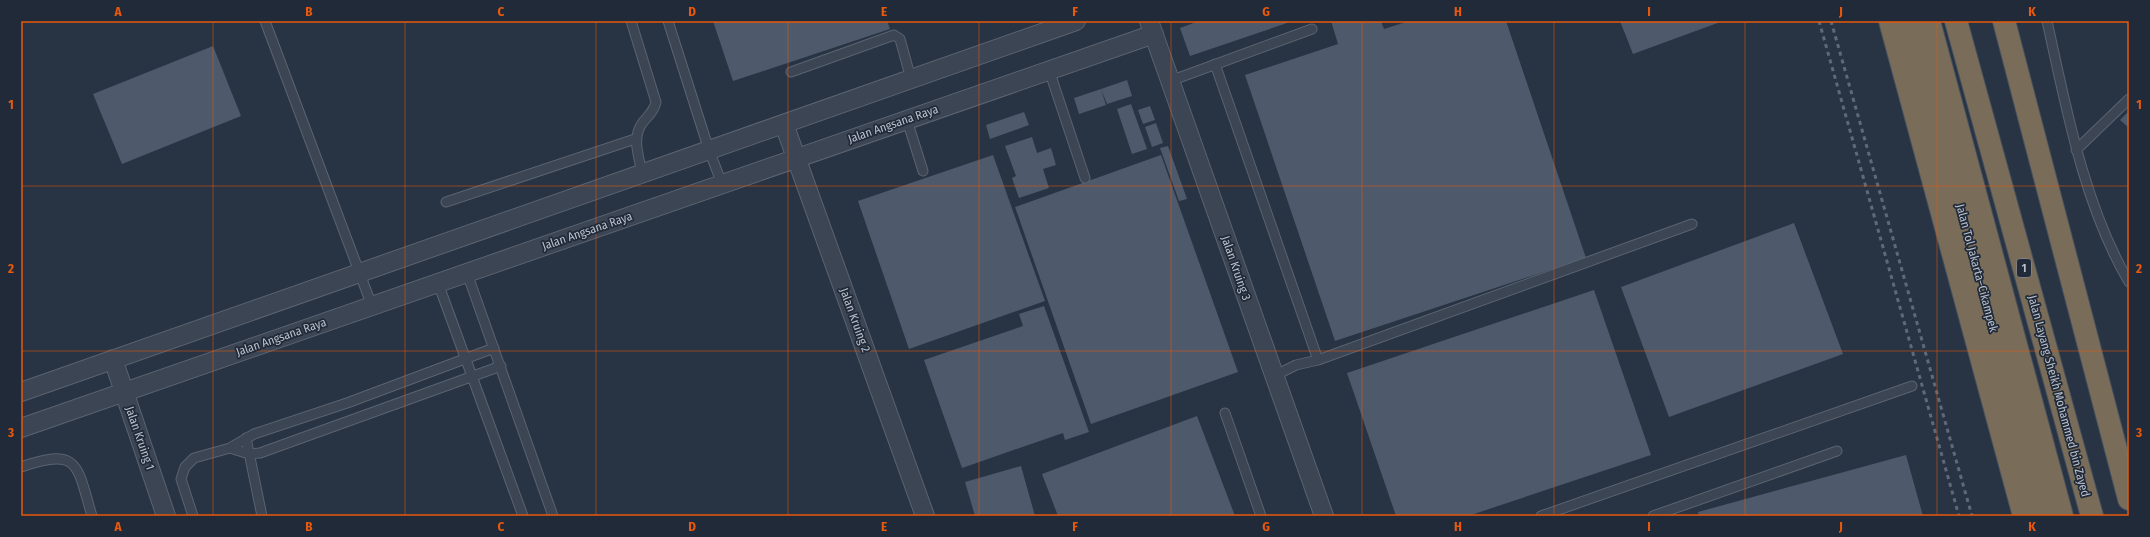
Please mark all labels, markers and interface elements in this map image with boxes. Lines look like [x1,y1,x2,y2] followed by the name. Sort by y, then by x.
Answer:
[113,4,122,19] text: A
[305,4,313,19] text: B
[498,4,505,19] text: C
[688,4,696,19] text: D
[881,4,887,19] text: E
[1072,4,1078,19] text: F
[1262,4,1270,19] text: G
[1454,4,1462,19] text: H
[1647,4,1651,19] text: I
[1838,4,1843,19] text: J
[2028,4,2036,19] text: K
[8,97,14,112] text: 1
[2136,97,2142,112] text: 1
[846,102,940,146] street label: Jalan Angsana Raya
[1953,203,2001,334] street label: Jalan Tol Jakarta–Cikampek
[540,209,634,253] street label: Jalan Angsana Raya
[1218,234,1254,302] street label: Jalan Kruing 3
[2017,259,2031,277] road number: 1
[7,261,14,276] text: 2
[2135,261,2142,276] text: 2
[837,286,873,354] street label: Jalan Kruing 2
[2025,294,2093,498] street label: Jalan Layang Sheikh Mohammed bin Zayed
[234,315,328,359] street label: Jalan Angsana Raya
[123,404,157,472] street label: Jalan Kruing 1
[7,425,14,440] text: 3
[2135,425,2142,440] text: 3
[113,519,122,534] text: A
[305,519,313,534] text: B
[498,519,505,534] text: C
[688,519,696,534] text: D
[881,519,887,534] text: E
[1072,519,1078,534] text: F
[1262,519,1270,534] text: G
[1454,519,1462,534] text: H
[1647,519,1651,534] text: I
[1838,519,1843,534] text: J
[2028,519,2036,534] text: K

